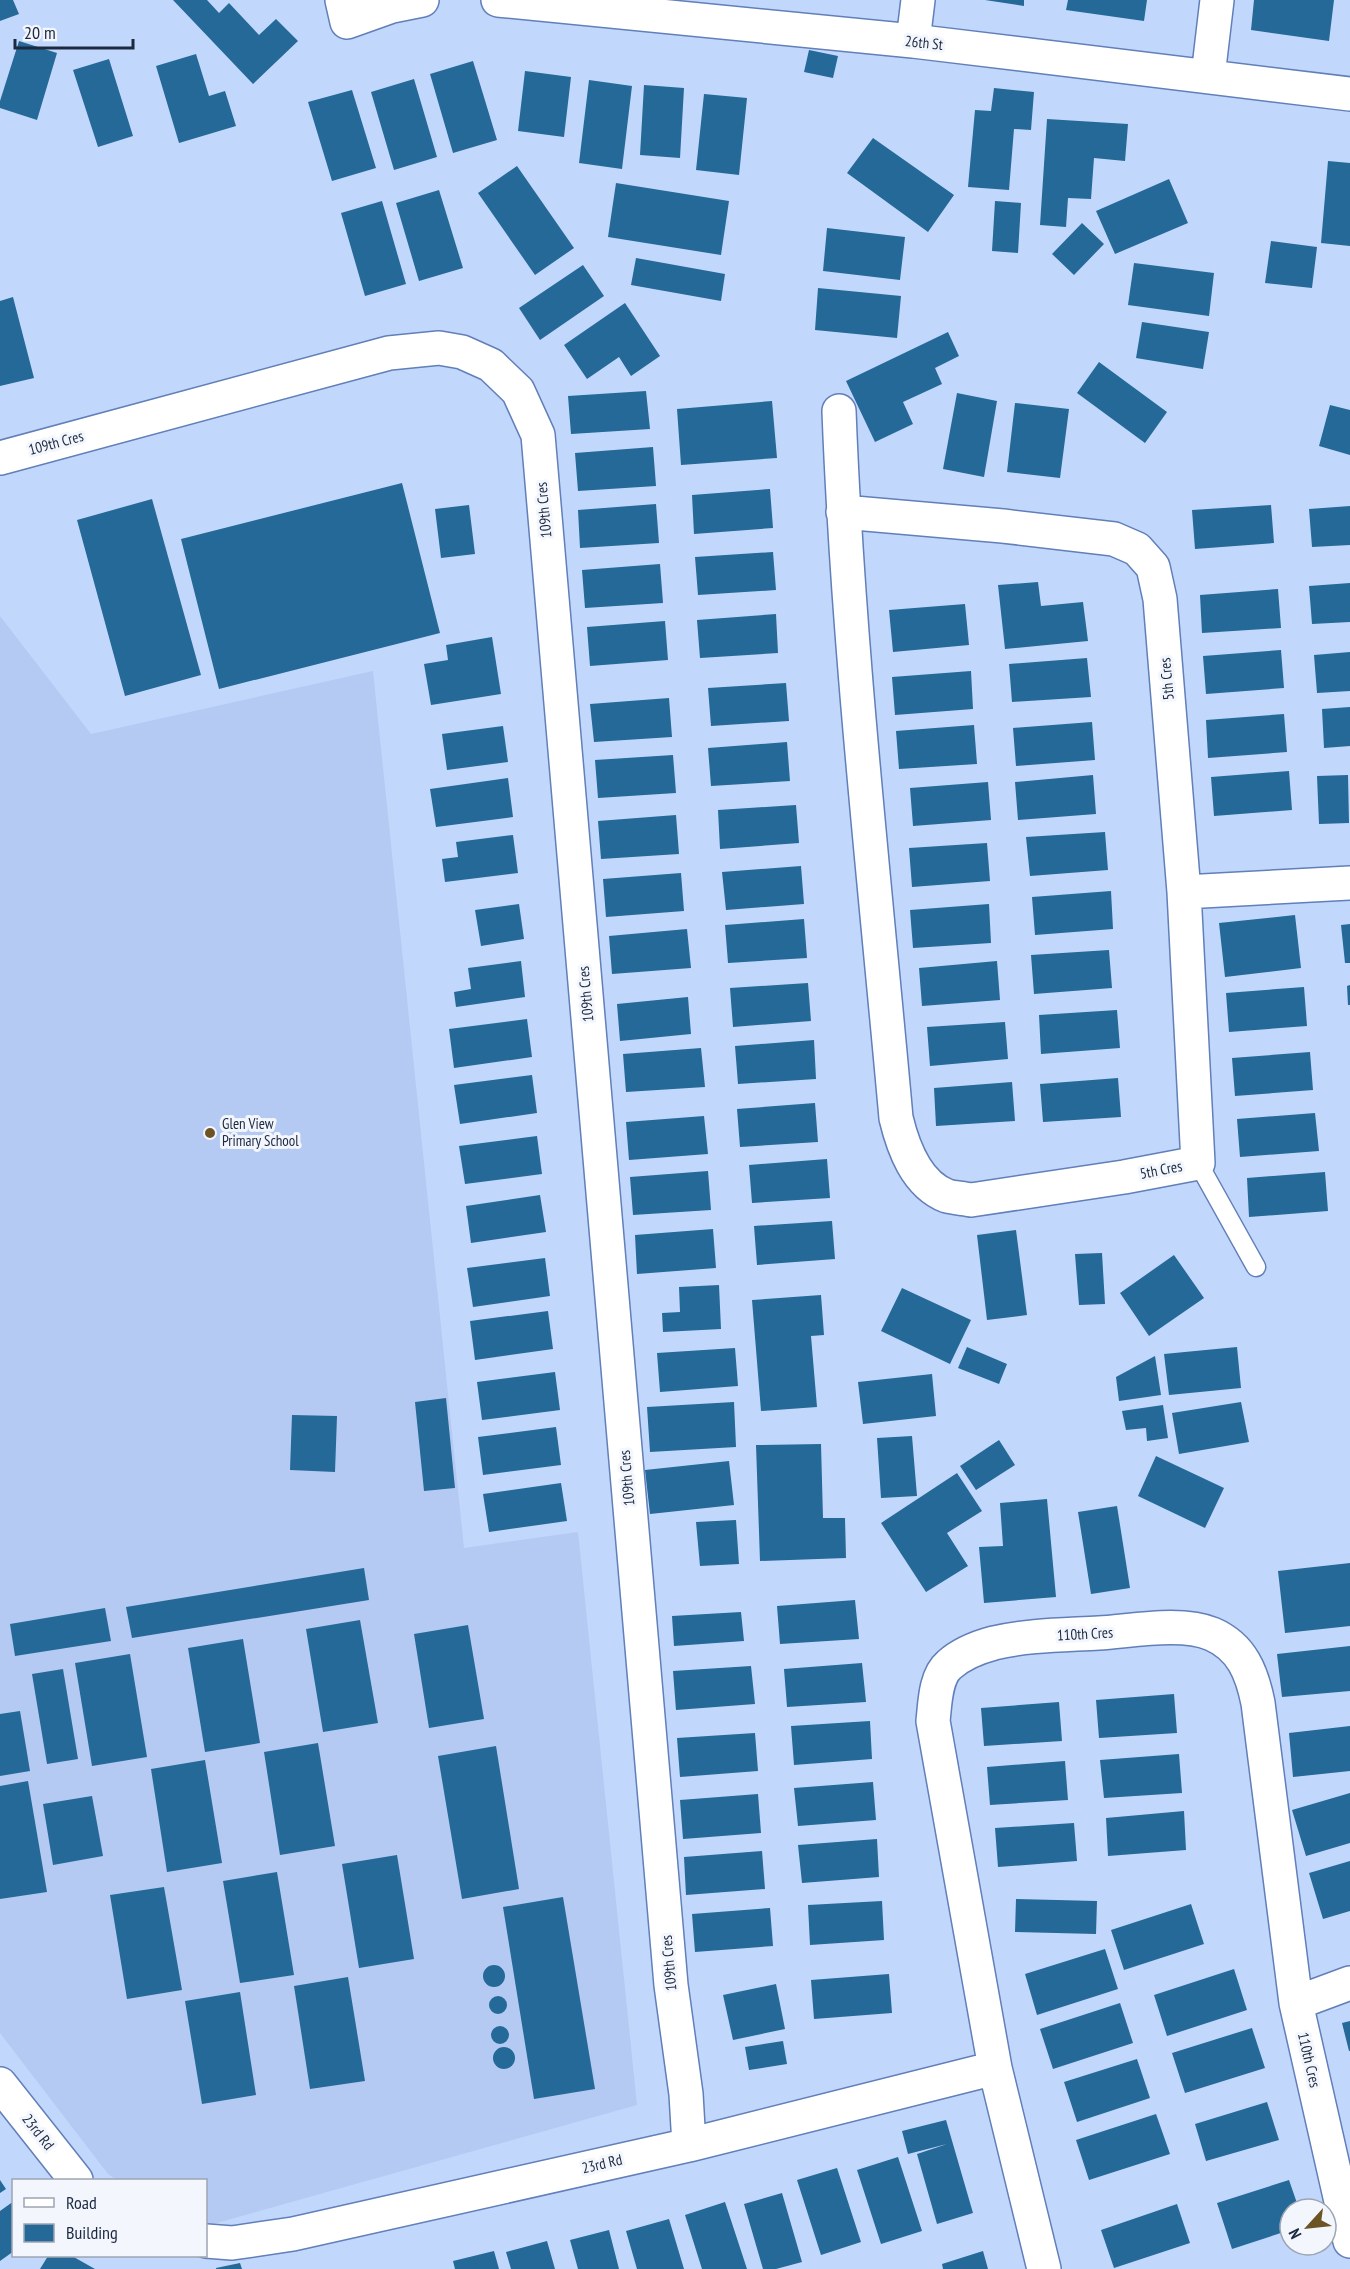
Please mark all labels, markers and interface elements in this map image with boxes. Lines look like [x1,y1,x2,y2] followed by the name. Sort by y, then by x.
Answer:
[15,12,134,50] scale bar
[24,21,56,44] text: 20 m
[904,31,944,54] street label: 26th St
[26,426,85,459] street label: 109th Cres
[532,481,555,539] street label: 109th Cres
[1155,657,1178,701] street label: 5th Cres
[574,965,597,1023] street label: 109th Cres
[222,1114,299,1150] place label: Glen View Primary School
[203,1126,217,1140] marker: Glen View Primary School
[1138,1156,1184,1183] street label: 5th Cres
[615,1449,638,1507] street label: 109th Cres
[1056,1623,1114,1644] street label: 110th Cres
[657,1934,680,1992] street label: 109th Cres
[1294,2030,1325,2089] street label: 110th Cres
[18,2110,58,2154] street label: 23rd Rd
[580,2150,624,2177] street label: 23rd Rd
[12,2179,207,2257] legend
[66,2191,97,2214] text: Road
[1278,2197,1338,2257] north arrow
[66,2221,118,2244] text: Building
[1284,2225,1306,2242] text: N

